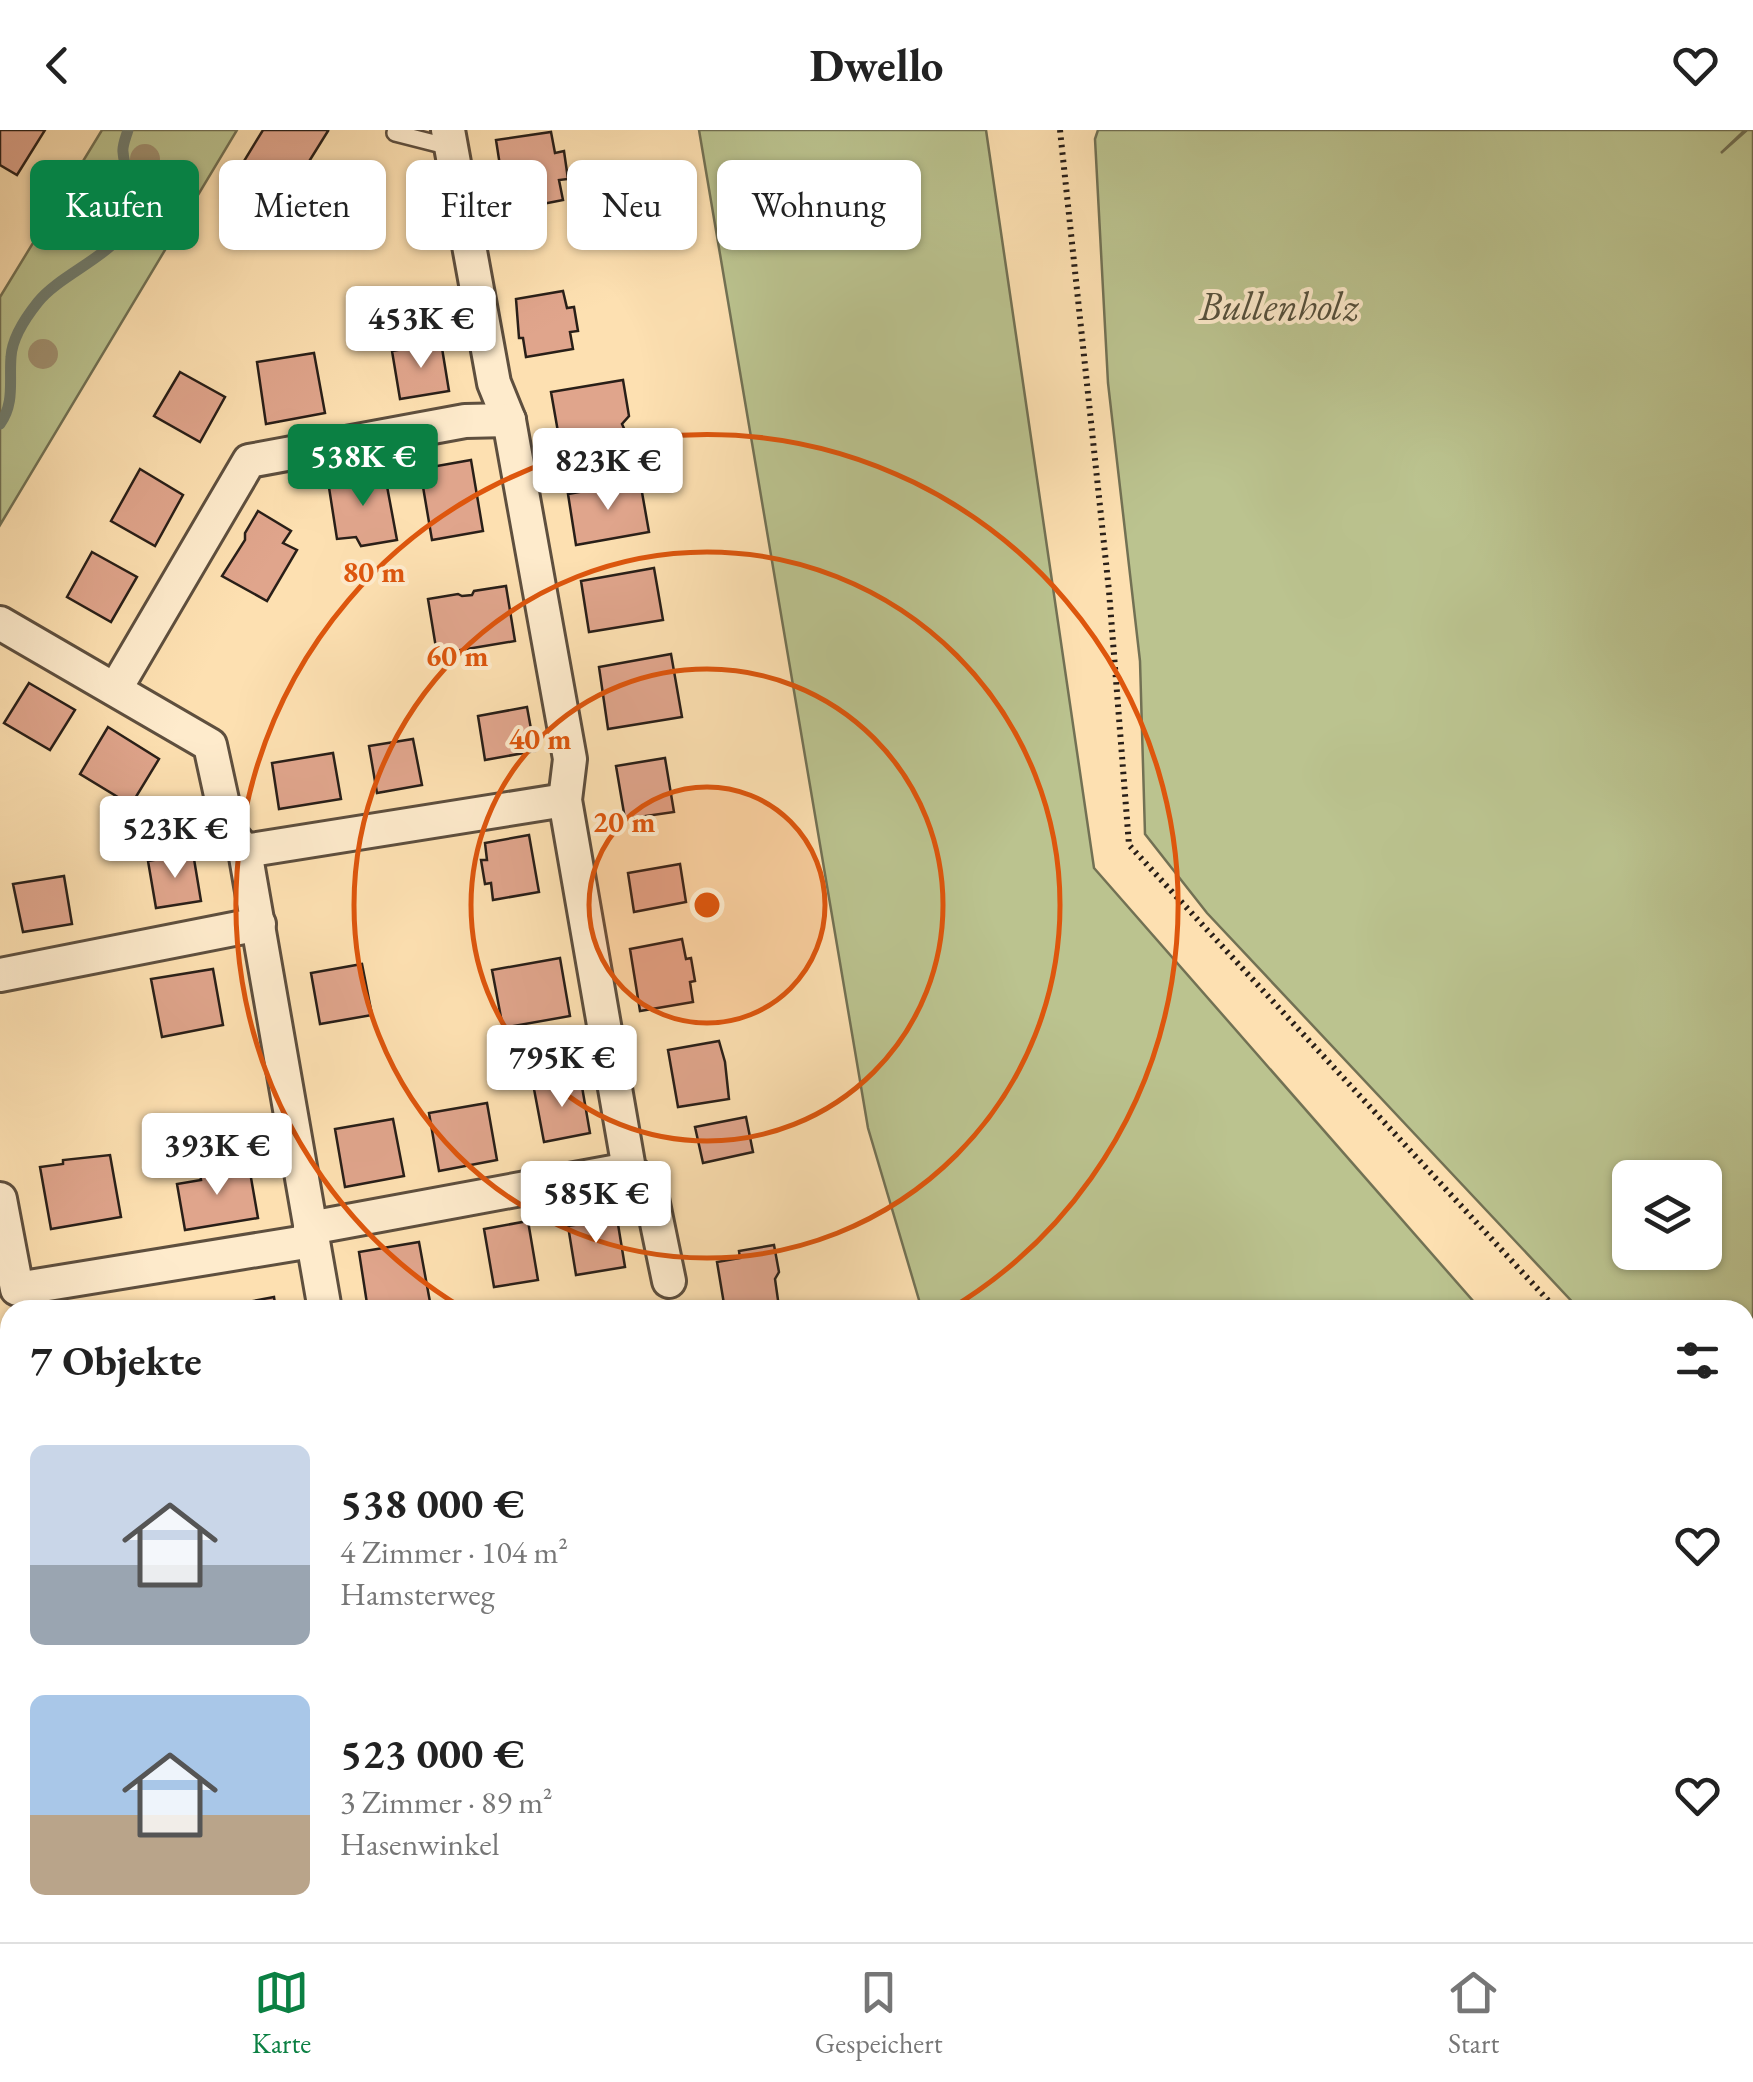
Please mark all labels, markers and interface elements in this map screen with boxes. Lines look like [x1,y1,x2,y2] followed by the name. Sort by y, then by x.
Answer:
[810,36,943,94] text: Dwello
[30,38,85,93] icon: back
[1668,38,1723,93] icon: heart
[30,160,199,250] chip: Kaufen
[219,160,386,250] chip: Mieten
[406,160,547,250] chip: Filter
[567,160,697,250] chip: Neu
[717,160,921,250] chip: Wohnung
[1198,280,1360,332] park label: Bullenholz
[340,286,502,371] pin: 453K €
[368,297,474,339] text: 453K €
[282,424,444,509] pin: 538K €
[527,428,689,513] pin: 823K €
[310,435,416,477] text: 538K €
[555,439,661,481] text: 823K €
[342,552,406,591] text: 80 m
[425,636,489,675] text: 60 m
[508,719,572,758] text: 40 m
[94,796,256,881] pin: 523K €
[592,802,656,841] text: 20 m
[122,807,228,849] text: 523K €
[689,887,725,923] centre of rings
[481,1025,643,1110] pin: 795K €
[509,1036,615,1078] text: 795K €
[136,1113,298,1198] pin: 393K €
[164,1124,270,1166] text: 393K €
[1612,1160,1722,1270] map controls
[1612,1160,1722,1270] button: layers
[515,1161,677,1246] pin: 585K €
[543,1172,649,1214] text: 585K €
[30,1333,202,1388] text: 7 Objekte
[1670,1333,1725,1388] icon: filters
[340,1476,524,1531] text: 538 000 €
[110,1485,230,1605] icon: home
[1670,1518,1725,1573] icon: heart
[340,1531,568,1573] text: 4 Zimmer · 104 m²
[340,1573,495,1615] text: Hamsterweg
[340,1726,524,1781] text: 523 000 €
[110,1735,230,1855] icon: home
[1670,1768,1725,1823] icon: heart
[340,1781,553,1823] text: 3 Zimmer · 89 m²
[340,1823,499,1865] text: Hasenwinkel
[252,1965,311,2061] tab: Karte
[815,1965,942,2061] tab: Gespeichert
[1446,1965,1501,2061] tab: Start

